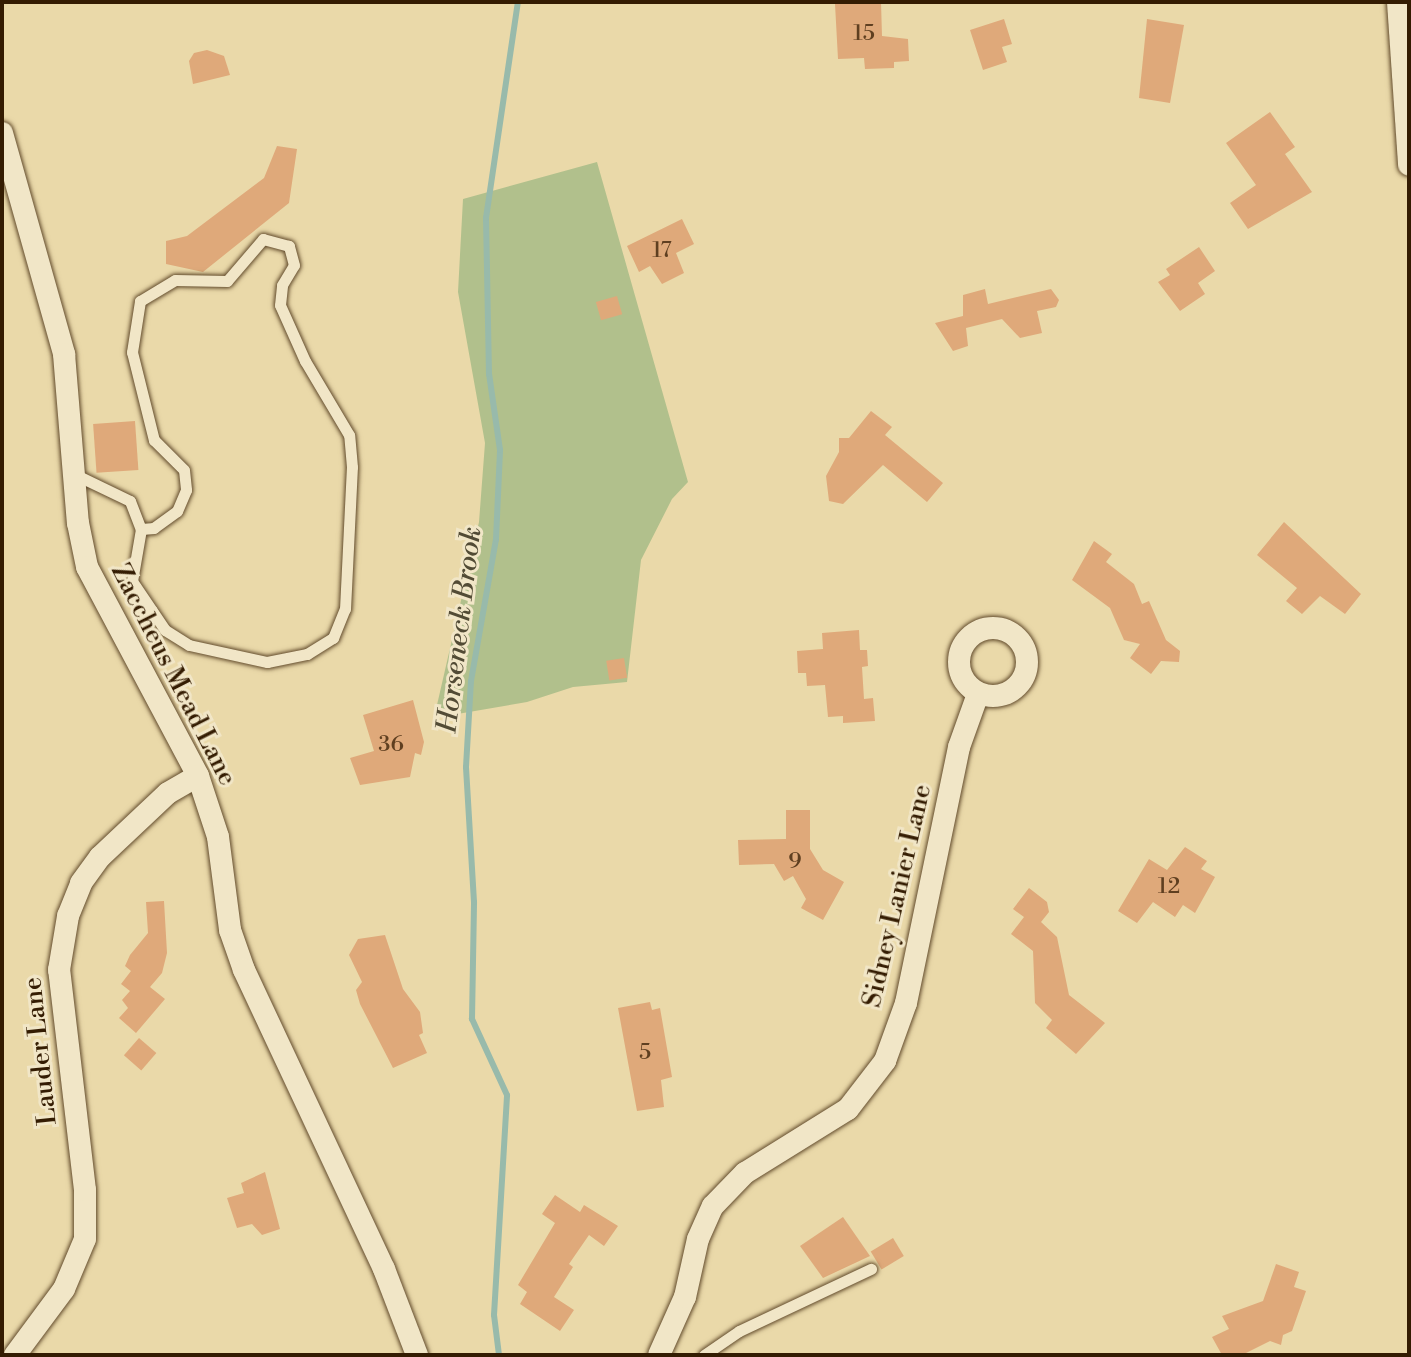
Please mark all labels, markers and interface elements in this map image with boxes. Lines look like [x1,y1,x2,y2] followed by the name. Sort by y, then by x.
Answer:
[853,21,875,47] house number: 15
[652,238,672,264] house number: 17
[431,525,489,735] water label: Horseneck Brook
[104,559,242,791] street label: Zaccheus Mead Lane
[378,732,404,758] house number: 36
[857,781,939,1011] street label: Sidney Lanier Lane
[788,849,802,875] house number: 9
[1158,874,1180,900] house number: 12
[18,975,64,1127] street label: Lauder Lane
[639,1040,651,1066] house number: 5

